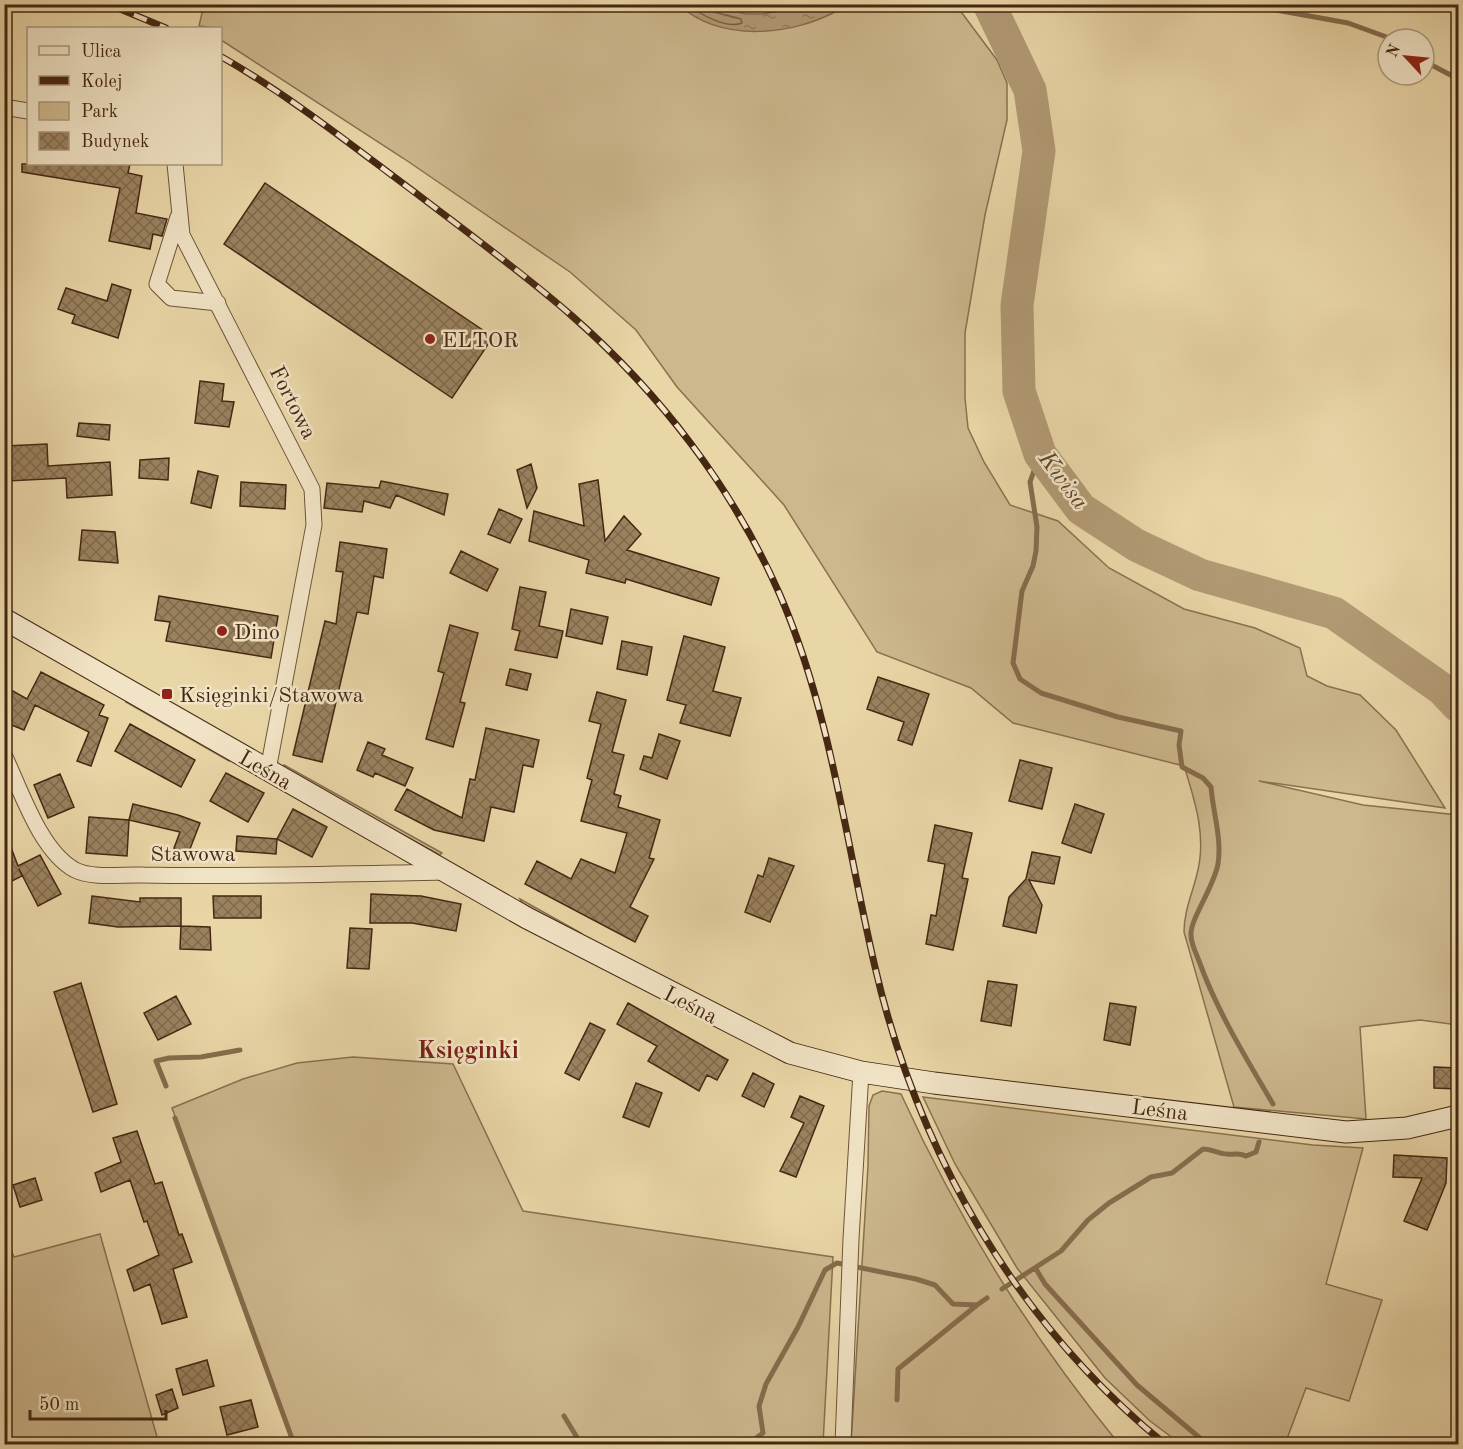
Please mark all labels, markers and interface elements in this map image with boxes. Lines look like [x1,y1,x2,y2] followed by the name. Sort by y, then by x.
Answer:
[27,27,222,165] legend
[1376,27,1436,87] north arrow
[1384,42,1405,60] text: N
[81,43,122,61] text: Ulica
[81,73,122,91] text: Kolej
[81,103,118,121] text: Park
[81,133,149,151] text: Budynek
[442,330,519,352] place label: ELTOR
[423,332,437,346] marker: ELTOR
[265,363,320,443] street label: Fortowa
[1032,447,1092,515] water label: Kwisa
[234,622,280,644] place label: Dino
[215,624,229,638] marker: Dino
[179,685,364,707] place label: Księginki/Stawowa
[160,687,174,701] marker: Księginki/Stawowa
[235,747,295,795] street label: Leśna
[150,844,236,866] street label: Stawowa
[660,983,721,1029] street label: Leśna
[417,1040,519,1064] district label: Księginki
[1130,1097,1190,1125] street label: Leśna
[30,1383,166,1421] scale bar
[39,1396,79,1414] text: 50 m

